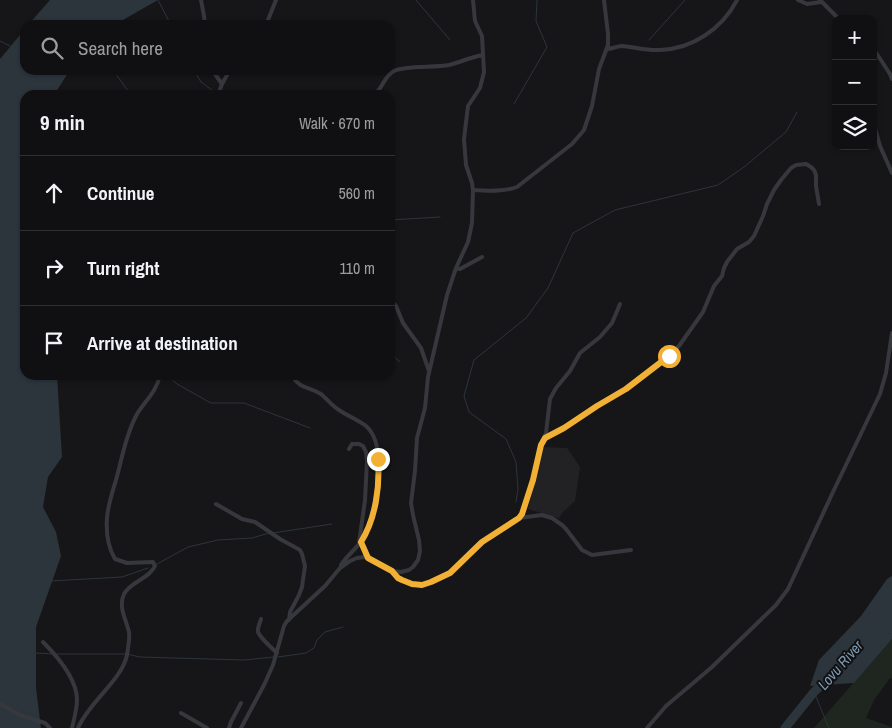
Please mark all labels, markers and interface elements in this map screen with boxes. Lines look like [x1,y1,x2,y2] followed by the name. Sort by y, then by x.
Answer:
[832,15,877,150] map controls
[832,15,877,60] button: +
[20,20,395,75] search box
[38,34,66,62] icon: search
[78,35,163,61] text: Search here
[832,60,877,105] button: −
[832,105,877,150] button: layers
[40,108,85,137] text: 9 min
[299,112,375,134] text: Walk · 670 m
[40,179,68,207] icon: ahead
[87,180,155,206] text: Continue
[339,182,375,204] text: 560 m
[40,254,68,282] icon: right
[87,255,159,281] text: Turn right
[339,257,375,279] text: 110 m
[40,329,68,357] icon: arrive
[87,330,238,356] text: Arrive at destination
[658,345,681,368] route start
[367,448,390,471] route end
[813,635,868,694] water label: Lovu River

